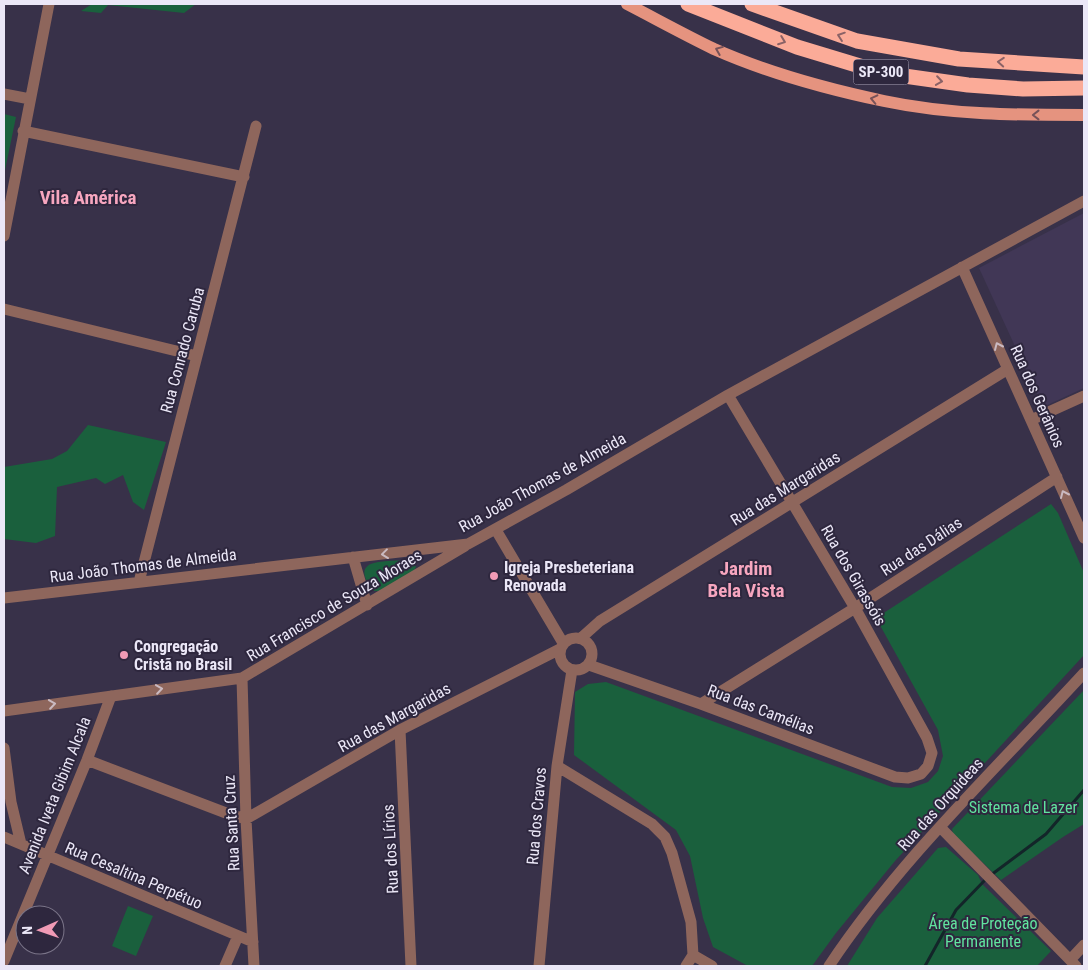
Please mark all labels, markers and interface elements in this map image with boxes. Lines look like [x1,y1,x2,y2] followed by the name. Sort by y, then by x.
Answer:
[837,32,845,42] one-way arrow
[777,35,786,46] one-way arrow
[715,46,724,57] one-way arrow
[996,57,1004,68] one-way arrow
[854,60,908,84] road number: SP-300
[935,75,943,85] one-way arrow
[870,94,879,105] one-way arrow
[1031,110,1039,120] one-way arrow
[40,186,136,209] district label: Vila América
[157,285,208,415] street label: Rua Conrado Caruba
[993,342,1004,351] one-way arrow
[1006,342,1069,451] street label: Rua dos Gerânios
[455,429,629,536] street label: Rua João Thomas de Almeida
[727,447,844,530] street label: Rua das Margaridas
[1060,490,1071,499] one-way arrow
[877,513,966,580] street label: Rua das Dálias
[817,521,890,629] street label: Rua dos Girassóis
[49,545,238,586] street label: Rua João Thomas de Almeida
[243,545,425,665] street label: Rua Francisco de Souza Moraes
[381,548,389,559] one-way arrow
[707,557,785,602] district label: Jardim Bela Vista
[504,558,634,595] place label: Igreja Presbeteriana Renovada
[488,570,500,582] marker: Igreja Presbeteriana Renovada
[134,637,232,674] place label: Congregação Cristã no Brasil
[118,649,130,661] marker: Congregação Cristã no Brasil
[335,679,454,756] street label: Rua das Margaridas
[705,680,817,739] street label: Rua das Camélias
[156,684,164,695] one-way arrow
[48,700,56,710] one-way arrow
[14,714,95,877] street label: Avenida Iveta Gibim Alcala
[894,754,987,855] street label: Rua das Orquideas
[523,767,550,866] street label: Rua dos Cravos
[219,775,243,871] street label: Rua Santa Cruz
[969,798,1077,817] park label: Sistema de Lazer
[379,804,402,894] street label: Rua dos Lírios
[62,838,205,913] street label: Rua Cesaltina Perpétuo
[15,905,65,955] north arrow
[929,914,1037,951] park label: Área de Proteção Permanente
[19,926,35,935] text: N

